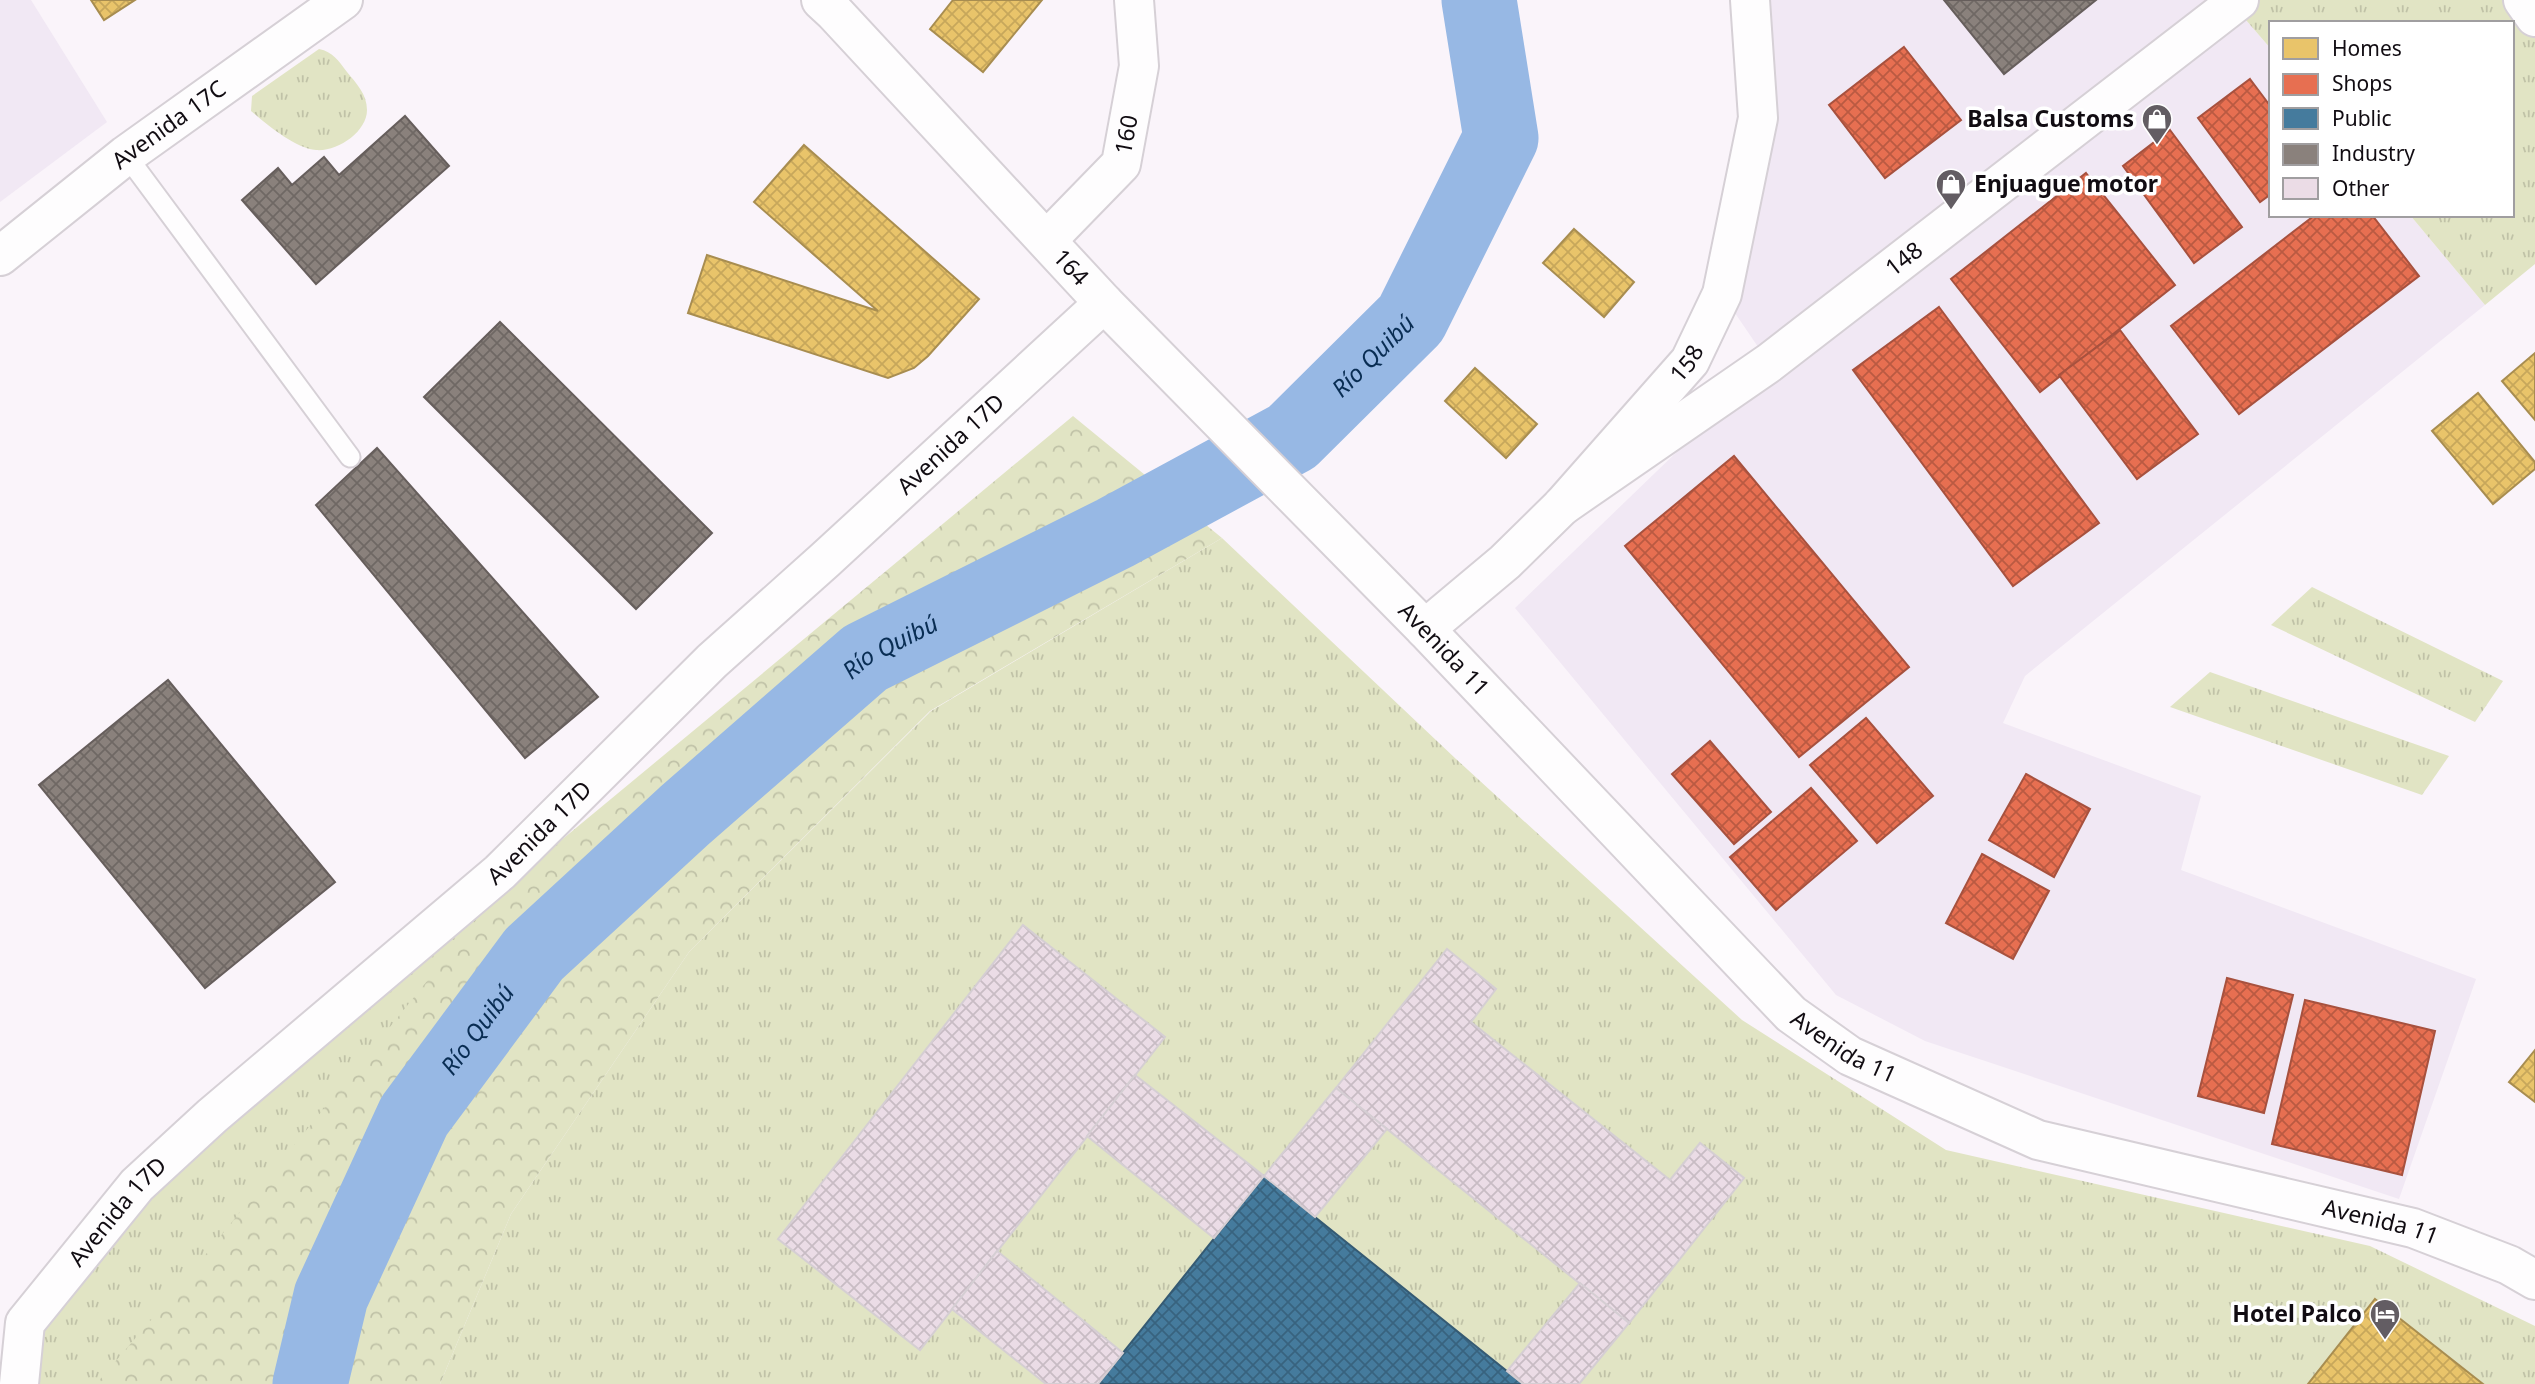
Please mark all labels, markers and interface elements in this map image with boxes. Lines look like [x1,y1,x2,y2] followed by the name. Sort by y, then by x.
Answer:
[2269,21,2514,217] legend
[2332,34,2402,62] text: Homes
[2332,69,2392,97] text: Shops
[104,72,232,176] street label: Avenida 17C
[1967,102,2134,134] place label: Balsa Customs
[2140,102,2174,146] shop icon: Balsa Customs
[2332,104,2392,132] text: Public
[1106,112,1145,157] street label: 160
[2332,139,2415,167] text: Industry
[1934,167,1968,211] shop icon: Enjuague motor
[1974,167,2158,199] place label: Enjuague motor
[2332,174,2390,202] text: Other
[1878,233,1929,283] street label: 148
[1046,241,1097,292] street label: 164
[1324,306,1421,404] water label: Río Quibú
[1662,339,1710,388] street label: 158
[889,386,1011,501] street label: Avenida 17D
[1392,595,1497,703] street label: Avenida 11
[834,606,943,686] water label: Río Quibú
[480,773,598,891] street label: Avenida 17D
[432,977,521,1081] water label: Río Quibú
[1785,1002,1902,1090] street label: Avenida 11
[60,1149,173,1273] street label: Avenida 17D
[2320,1190,2444,1252] street label: Avenida 11
[2232,1297,2362,1329] place label: Hotel Palco
[2368,1297,2402,1341] hotel icon: Hotel Palco

